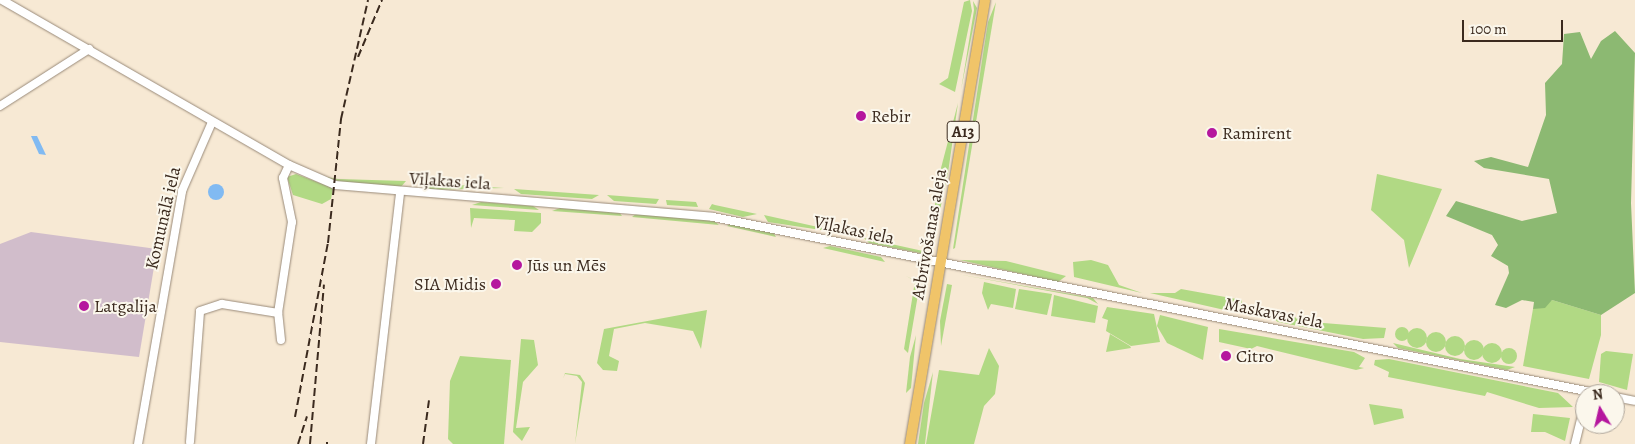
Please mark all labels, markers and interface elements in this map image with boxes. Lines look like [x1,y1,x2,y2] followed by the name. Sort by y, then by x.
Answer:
[1465,10,1566,42] scale bar
[1470,19,1507,39] text: 100 m
[871,105,911,127] place label: Rebir
[855,110,867,122] marker: Rebir
[946,118,980,146] road number: A13
[1222,122,1292,144] place label: Ramirent
[1206,127,1218,139] marker: Ramirent
[141,164,185,272] street label: Komunālā iela
[408,167,492,195] street label: Viļakas iela
[907,167,951,301] street label: Atbrīvošanas aleja
[812,211,896,249] street label: Viļakas iela
[527,254,606,276] place label: Jūs un Mēs
[511,259,523,271] marker: Jūs un Mēs
[414,273,486,295] place label: SIA Midis
[490,278,502,290] marker: SIA Midis
[1223,293,1325,333] street label: Maskavas iela
[94,295,157,317] place label: Latgalija
[78,300,90,312] marker: Latgalija
[1236,345,1274,367] place label: Citro
[1220,350,1232,362] marker: Citro
[1575,384,1625,434] north arrow
[1591,384,1604,405] text: N

